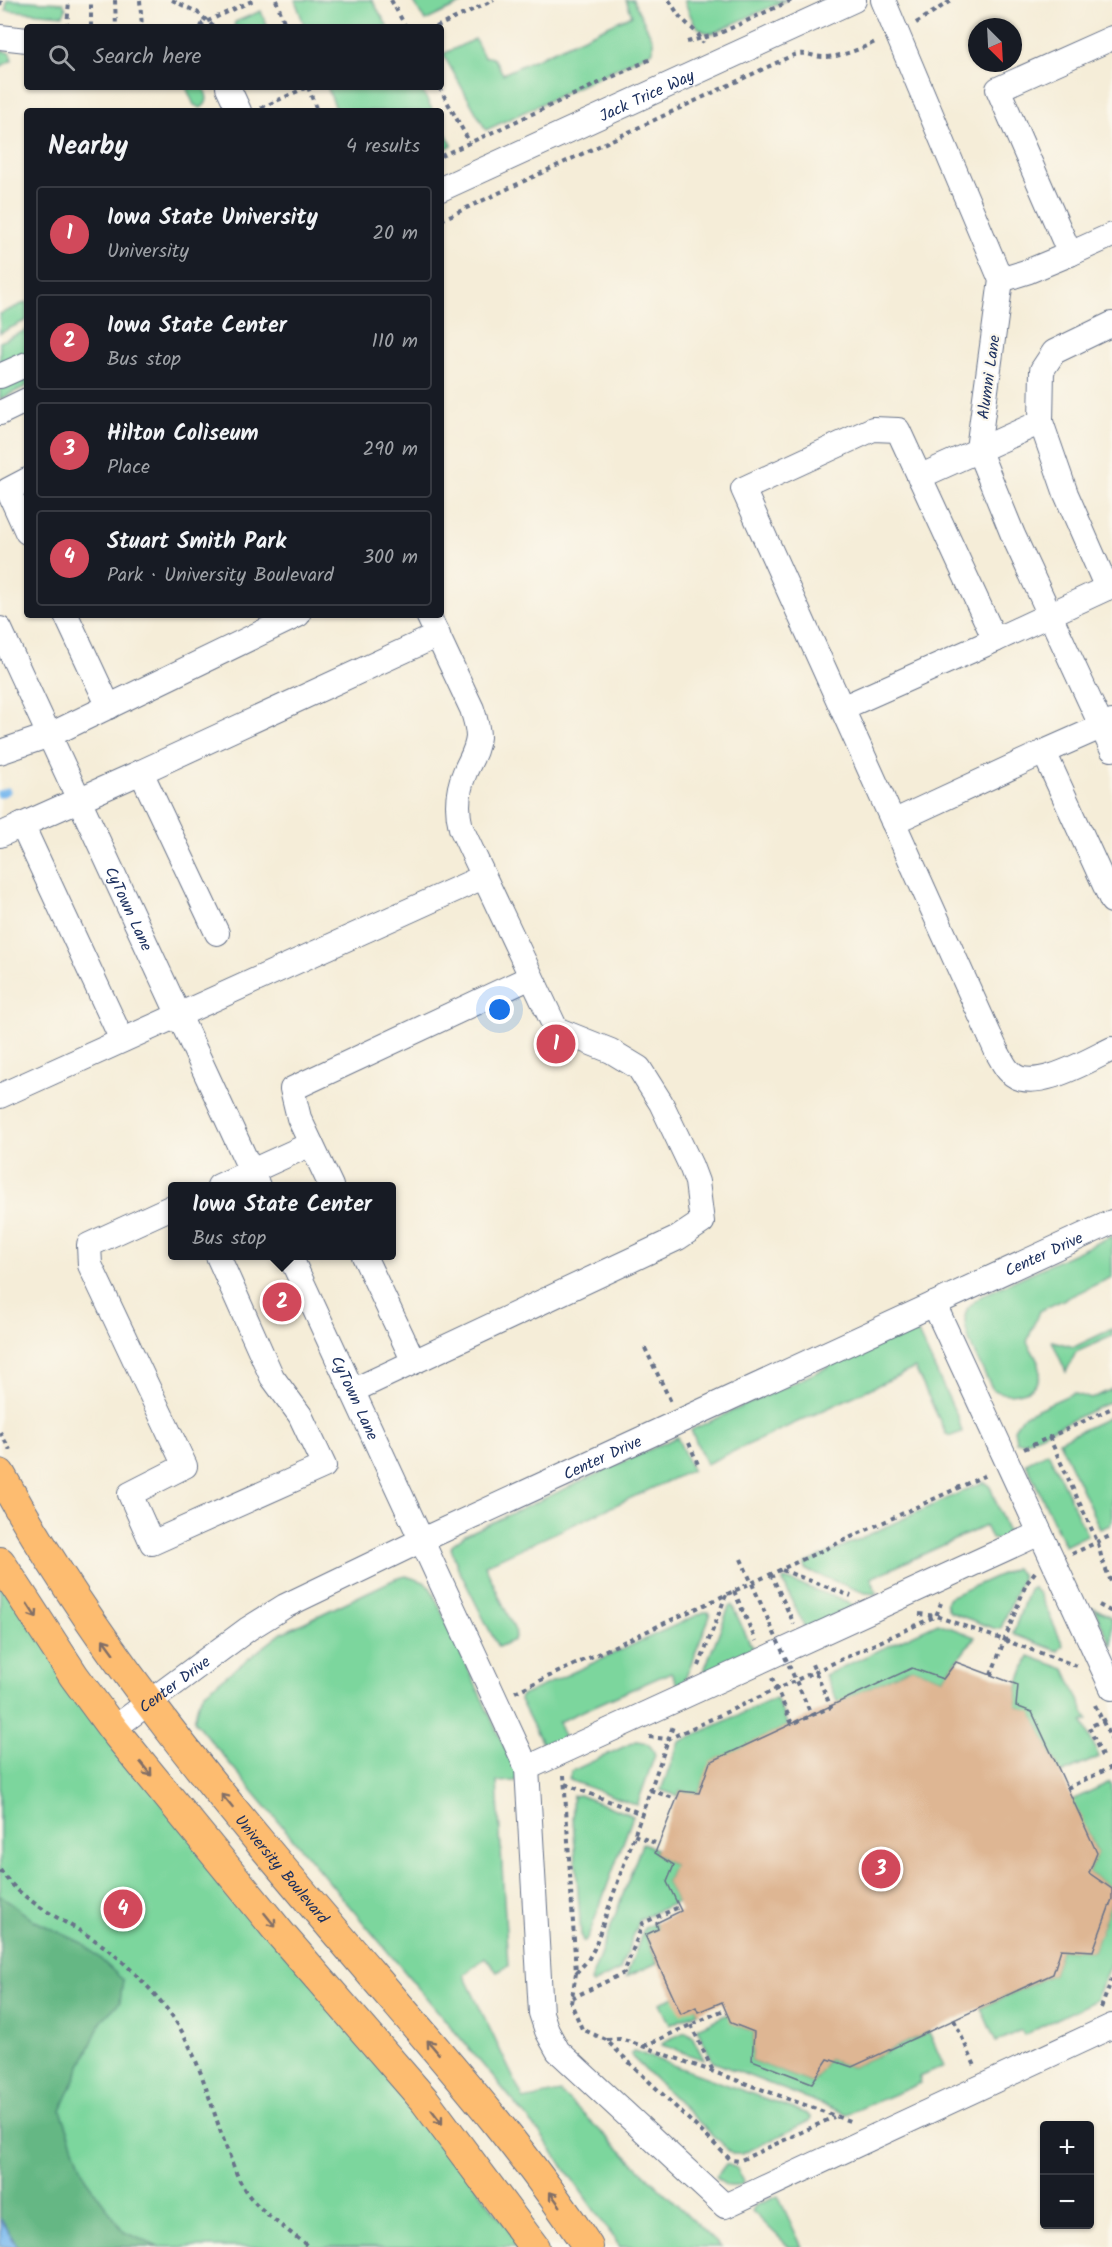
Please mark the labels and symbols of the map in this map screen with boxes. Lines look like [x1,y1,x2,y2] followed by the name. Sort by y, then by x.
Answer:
[968,18,1022,72] north arrow
[596,64,699,129] street label: Jack Trice Way
[971,333,1008,421] street label: Alumni Lane
[98,863,158,955] street label: CyTown Lane
[485,995,514,1024] your location
[536,1022,576,1066] pin: 1
[1001,1226,1087,1284] street label: Center Drive
[262,1280,302,1324] pin: 2
[324,1352,385,1445] street label: CyTown Lane
[559,1429,646,1487] street label: Center Drive
[26,1603,38,1619] one-way arrow
[102,1639,114,1655] one-way arrow
[134,1650,216,1720] street label: Center Drive
[139,1761,152,1777] one-way arrow
[220,1793,233,1809] one-way arrow
[228,1809,335,1930] street label: University Boulevard
[862,1846,900,1892] pin: 3
[104,1886,142,1932] pin: 4
[263,1912,276,1928] one-way arrow
[426,2040,440,2055] one-way arrow
[430,2108,443,2124] one-way arrow
[548,2192,561,2208] one-way arrow

